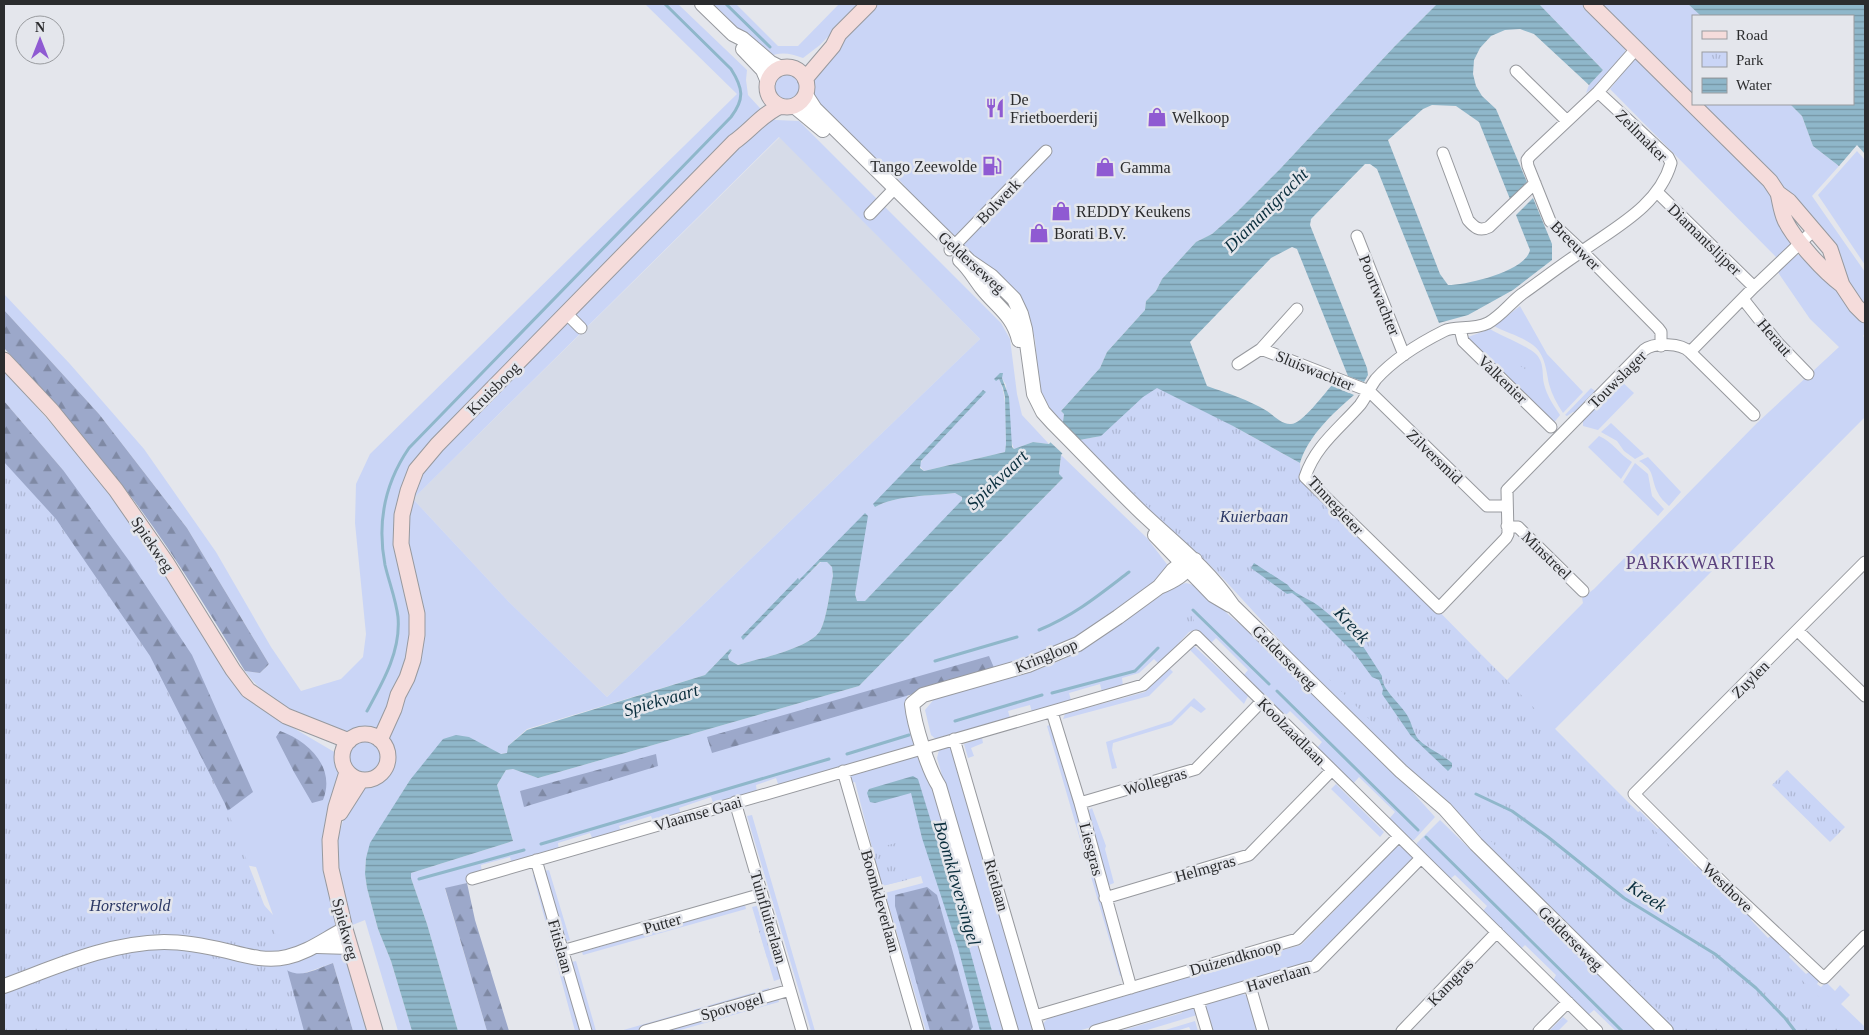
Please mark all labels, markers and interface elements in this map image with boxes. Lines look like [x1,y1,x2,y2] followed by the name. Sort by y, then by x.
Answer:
[15,15,65,65] north arrow
[1692,15,1854,105] legend
[35,20,45,35] text: N
[1736,27,1768,43] text: Road
[1736,52,1764,68] text: Park
[1736,77,1771,93] text: Water
[1010,91,1098,127] place label: De Frietboerderij
[984,97,1006,119] restaurant icon: De Frietboerderij
[1146,106,1168,128] shop icon: Welkoop
[1612,106,1671,165] street label: Zeilmaker
[1172,109,1229,127] place label: Welkoop
[981,155,1003,177] fuel station icon: Tango Zeewolde
[1094,156,1116,178] shop icon: Gamma
[870,158,977,176] place label: Tango Zeewolde
[1120,159,1171,176] place label: Gamma
[1219,163,1313,257] water label: Diamantgracht
[973,176,1024,227] street label: Bolwerk
[1050,200,1072,222] shop icon: REDDY Keukens
[1664,200,1745,280] street label: Diamantslijper
[1076,203,1191,220] place label: REDDY Keukens
[1548,217,1604,274] street label: Breeuwer
[1028,222,1050,244] shop icon: Borati B.V.
[1054,225,1126,242] place label: Borati B.V.
[934,228,1008,297] street label: Gelderseweg
[1356,252,1404,339] street label: Poortwachter
[1754,315,1796,360] street label: Heraut
[1273,347,1357,394] street label: Sluiswachter
[1585,347,1651,412] street label: Touwslager
[1475,352,1531,407] street label: Valkenier
[463,358,524,419] street label: Kruisboog
[1403,426,1466,487] street label: Zilversmid
[962,445,1032,514] water label: Spiekvaart
[1304,473,1367,539] street label: Tinnegieter
[1219,508,1288,525] park label: Kuierbaan
[127,513,177,576] street label: Spiekweg
[1519,528,1575,583] street label: Minstreel
[1626,553,1776,573] district label: PARKKWARTIER
[1330,602,1374,648] water label: Kreek
[1248,622,1320,694] street label: Gelderseweg
[1013,635,1080,677] street label: Kringloop
[1728,657,1773,702] street label: Zuylen
[621,680,702,720] water label: Spiekvaart
[1255,694,1329,768] street label: Koolzaadlaan
[1122,764,1189,799] street label: Wollegras
[652,793,744,834] street label: Vlaamse Gaai
[930,818,984,948] water label: Boomkleversingel
[1075,821,1107,878] street label: Liesgras
[858,848,903,954] street label: Boomkleverlaan
[1173,852,1238,886] street label: Helmgras
[981,857,1012,913] street label: Rietlaan
[1699,859,1756,915] street label: Westhove
[747,869,790,965] street label: Tuinfluiterlaan
[1623,876,1671,916] water label: Kreek
[328,896,362,962] street label: Spiekweg
[89,897,171,914] park label: Horsterwold
[1534,903,1606,975] street label: Gelderseweg
[641,910,683,937] street label: Putter
[545,917,576,975] street label: Fitislaan
[1188,936,1283,980] street label: Duizendknoop
[1424,956,1477,1010] street label: Kamgras
[1244,960,1312,995] street label: Haverlaan
[699,989,766,1025] street label: Spotvogel

